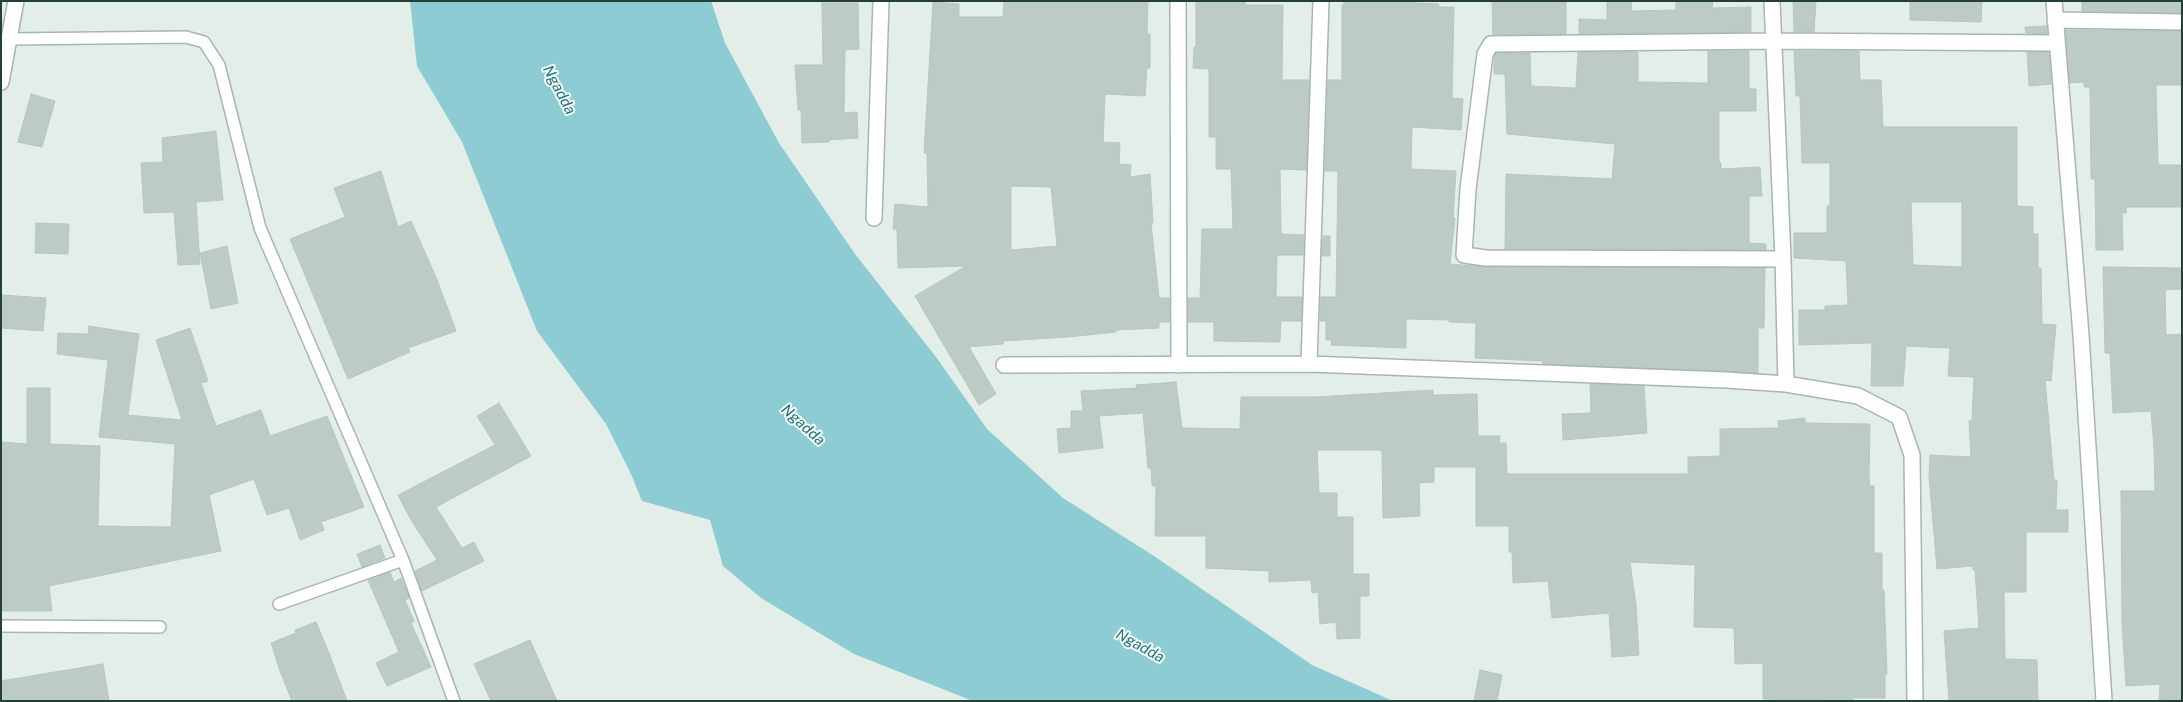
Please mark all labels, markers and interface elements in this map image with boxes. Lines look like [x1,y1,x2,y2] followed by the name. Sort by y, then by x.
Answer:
[539,62,579,118] water label: Ngadda
[777,401,829,449] water label: Ngadda
[1113,625,1167,667] water label: Ngadda

